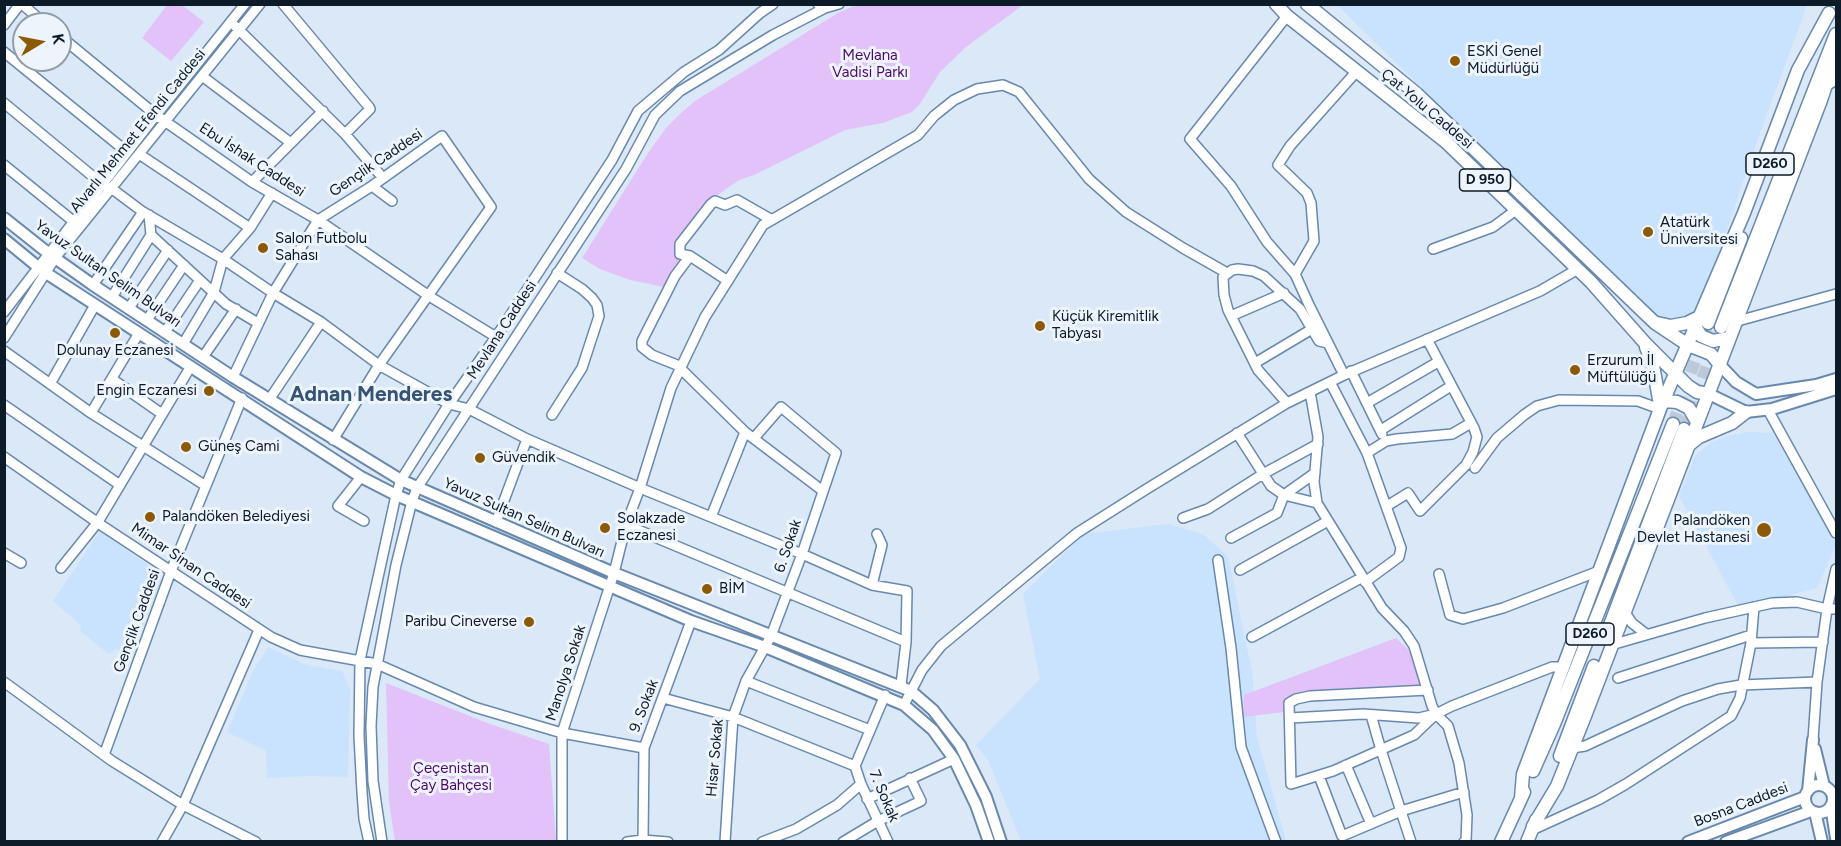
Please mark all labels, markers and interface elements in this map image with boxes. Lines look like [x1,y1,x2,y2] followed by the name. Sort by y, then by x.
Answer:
[12,12,72,72] north arrow
[48,32,69,46] text: K
[1467,43,1541,78] place label: ESKİ Genel Müdürlüğü
[66,45,210,217] street label: Alvarlı Mehmet Efendi Caddesi
[832,47,908,82] park label: Mevlana Vadisi Parkı
[1448,54,1462,68] marker: ESKİ Genel Müdürlüğü
[1377,65,1477,153] street label: Çat Yolu Caddesi
[196,119,308,201] street label: Ebu İshak Caddesi
[326,125,426,201] street label: Gençlik Caddesi
[1746,153,1794,175] road number: D260
[1460,169,1510,191] road number: D 950
[1660,214,1738,249] place label: Atatürk Üniversitesi
[31,217,185,331] street label: Yavuz Sultan Selim Bulvarı
[1641,225,1655,239] marker: Atatürk Üniversitesi
[275,230,367,265] place label: Salon Futbolu Sahası
[256,241,270,255] marker: Salon Futbolu Sahası
[463,277,541,383] street label: Mevlana Caddesi
[1052,308,1159,343] place label: Küçük Kiremitlik Tabyası
[1033,319,1047,333] marker: Küçük Kiremitlik Tabyası
[108,326,122,340] marker: Dolunay Eczanesi
[56,342,174,360] place label: Dolunay Eczanesi
[1587,352,1656,387] place label: Erzurum İl Müftülüğü
[1568,363,1582,377] marker: Erzurum İl Müftülüğü
[96,382,197,400] place label: Engin Eczanesi
[290,382,452,408] district label: Adnan Menderes
[202,384,216,398] marker: Engin Eczanesi
[198,438,280,456] place label: Güneş Cami
[179,440,193,454] marker: Güneş Cami
[492,449,555,467] place label: Güvendik
[473,451,487,465] marker: Güvendik
[441,474,607,562] street label: Yavuz Sultan Selim Bulvarı
[162,508,310,526] place label: Palandöken Belediyesi
[143,510,157,524] marker: Palandöken Belediyesi
[617,510,685,545] place label: Solakzade Eczanesi
[1637,512,1750,547] place label: Palandöken Devlet Hastanesi
[770,517,806,575] street label: 6. Sokak
[128,519,254,613] street label: Mimar Sinan Caddesi
[598,521,612,535] marker: Solakzade Eczanesi
[1755,521,1773,539] marker: Palandöken Devlet Hastanesi
[110,567,164,675] street label: Gençlik Caddesi
[719,580,745,598] place label: BİM
[700,582,714,596] marker: BİM
[405,613,517,631] place label: Paribu Cineverse
[522,615,536,629] marker: Paribu Cineverse
[542,623,590,723] street label: Manolya Sokak
[1566,623,1614,645] road number: D260
[626,677,662,735] street label: 9. Sokak
[703,718,727,798] street label: Hisar Sokak
[410,760,492,795] park label: Çeçenistan Çay Bahçesi
[865,767,903,825] street label: 7. Sokak
[1691,779,1791,831] street label: Bosna Caddesi

